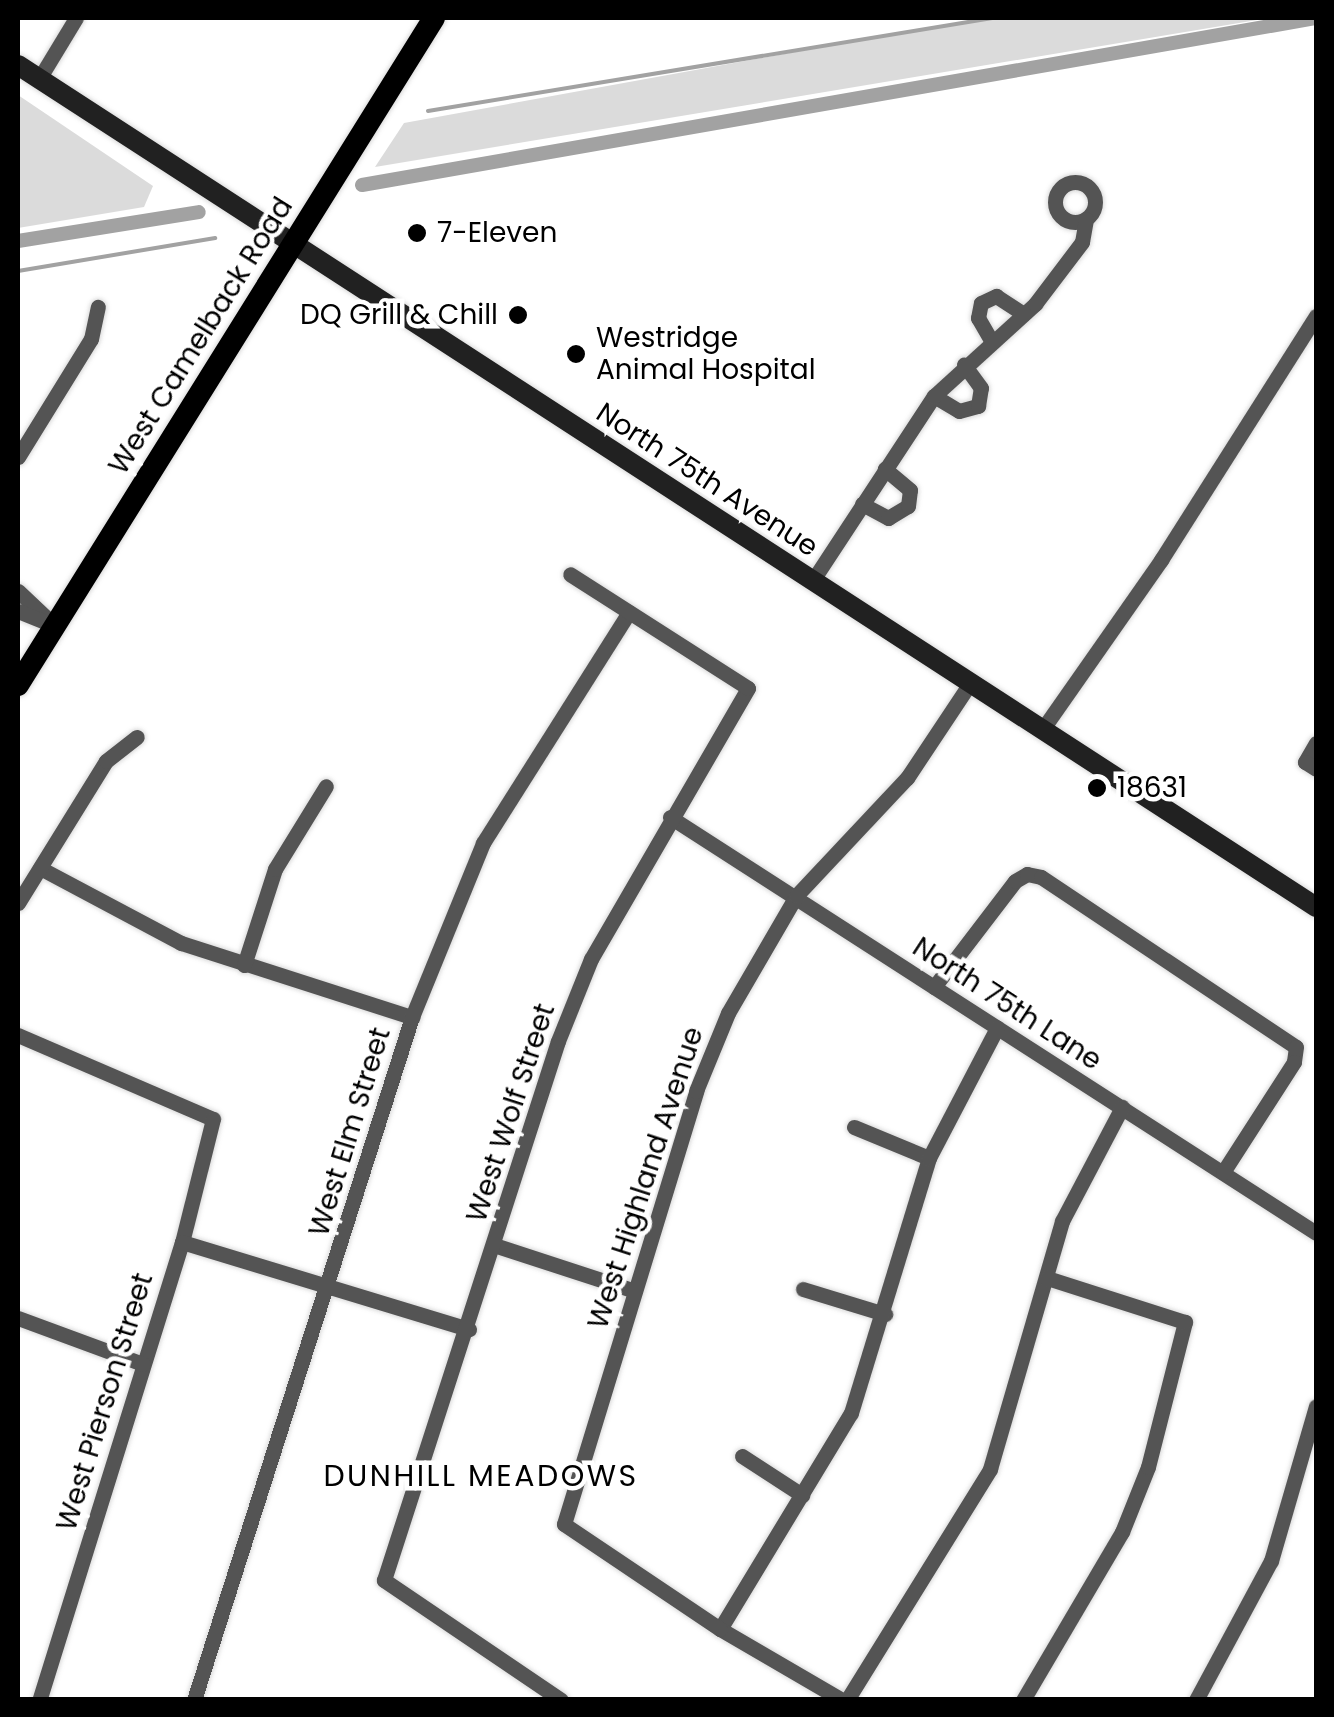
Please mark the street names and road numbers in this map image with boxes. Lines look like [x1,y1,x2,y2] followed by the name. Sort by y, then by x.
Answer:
[102,191,300,481] street label: West Camelback Road
[590,396,824,564] street label: North 75th Avenue
[906,930,1108,1078] street label: North 75th Lane
[460,999,562,1227] street label: West Wolf Street
[581,1023,711,1333] street label: West Highland Avenue
[302,1024,398,1240] street label: West Elm Street
[50,1269,160,1535] street label: West Pierson Street

